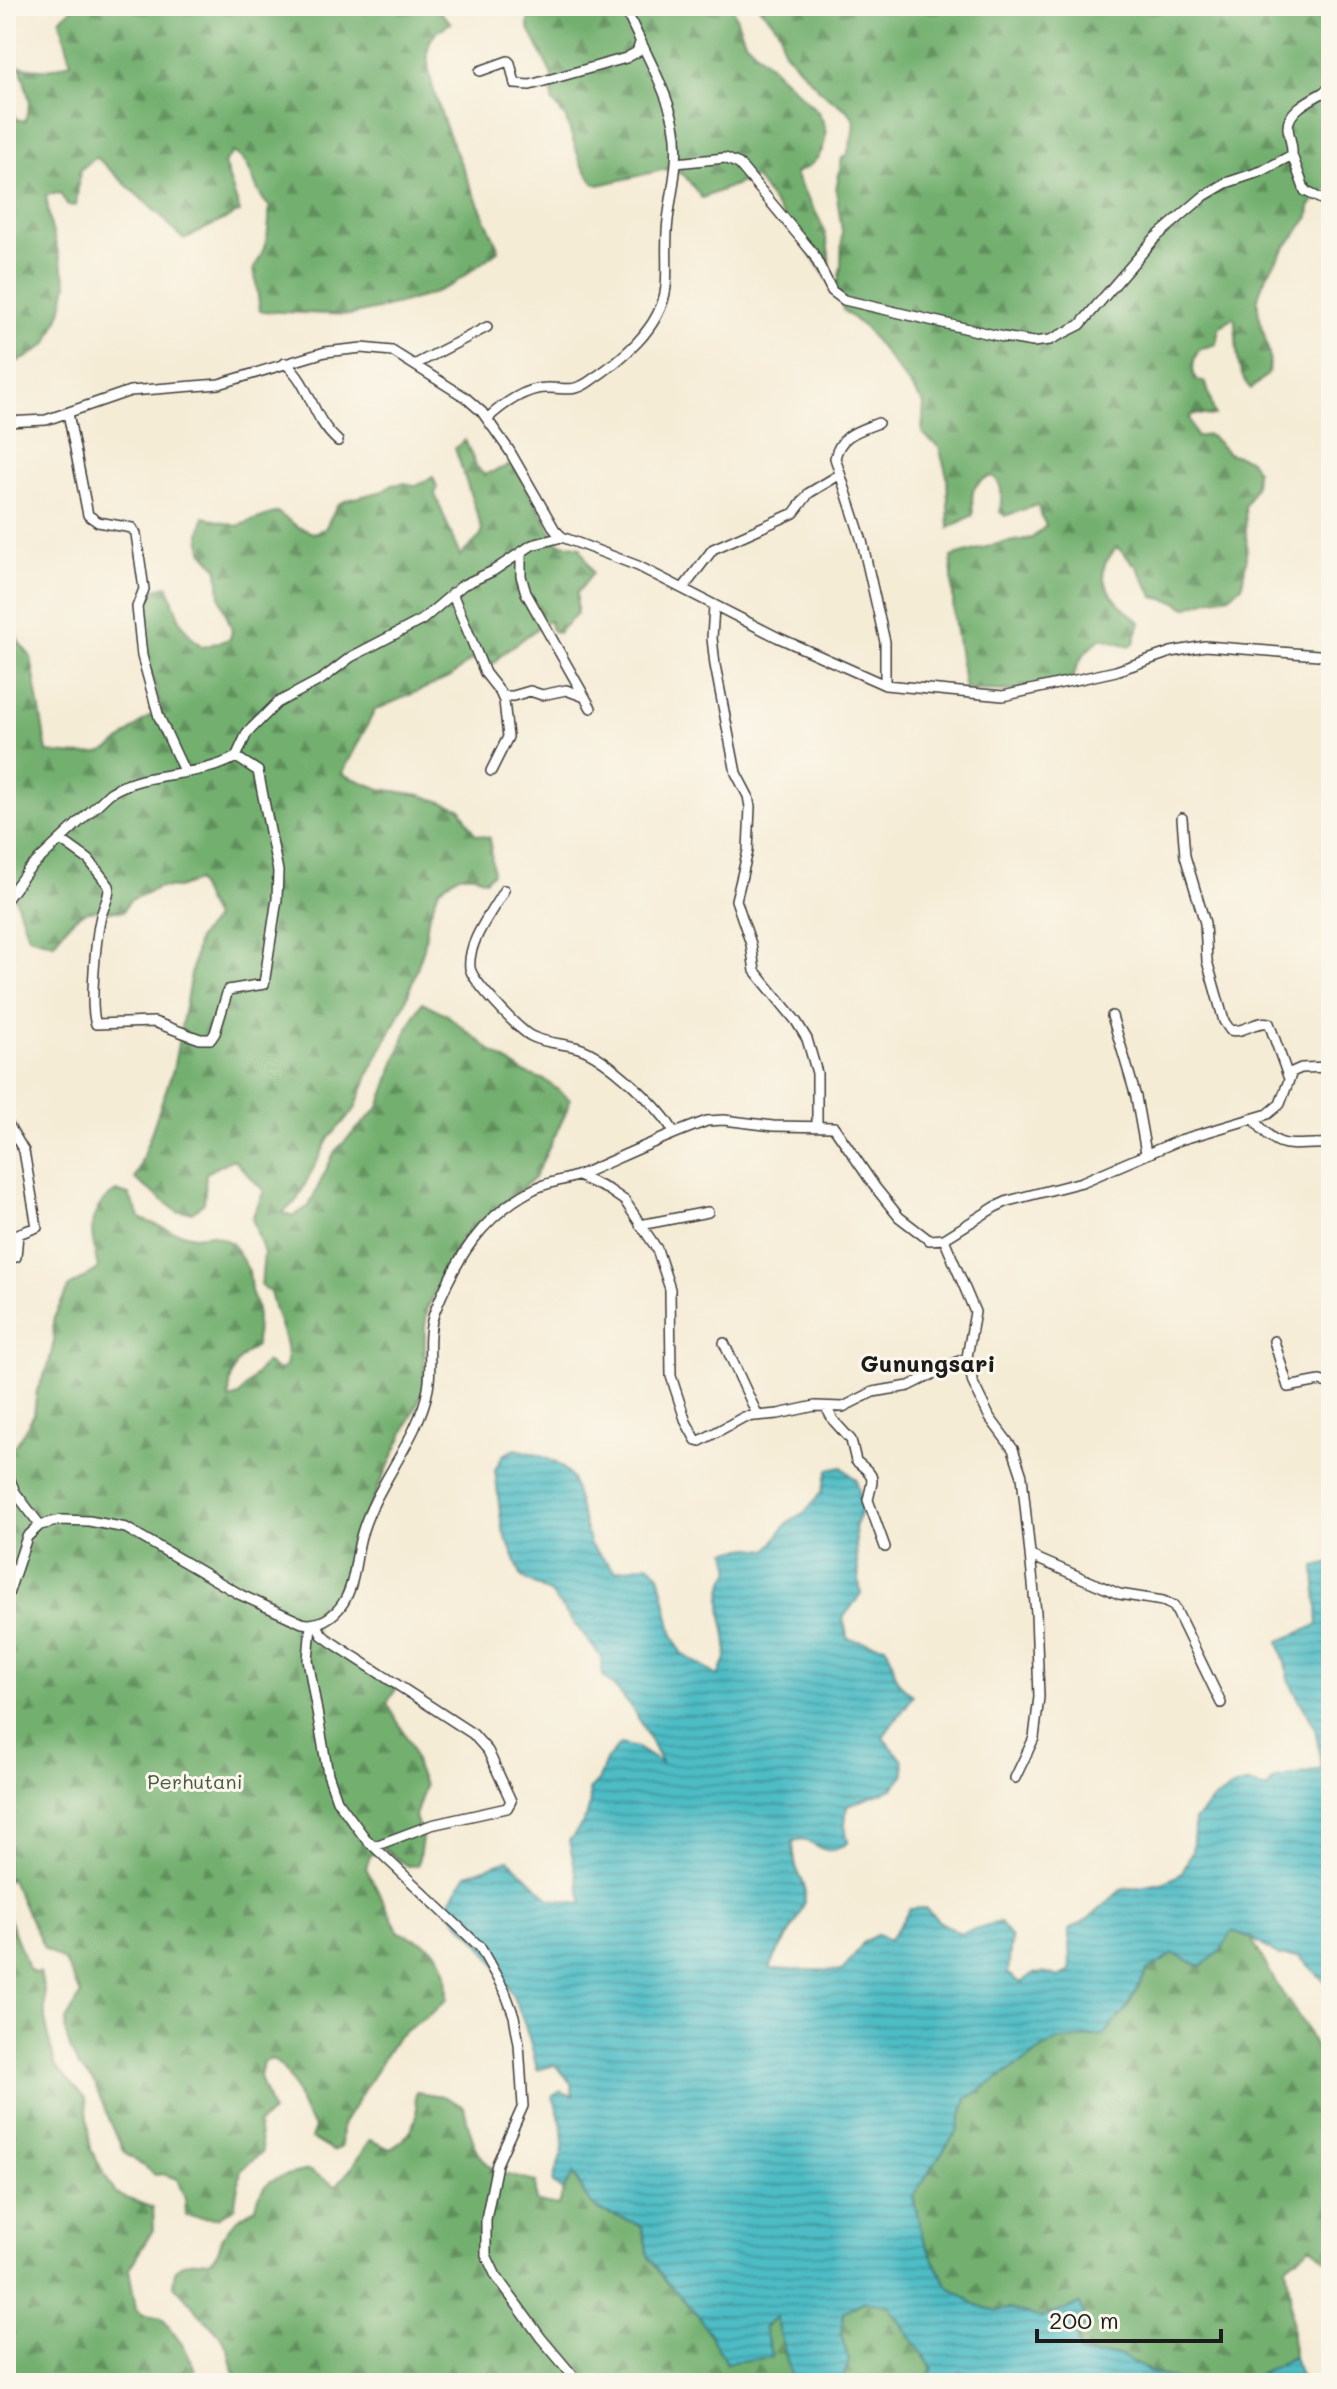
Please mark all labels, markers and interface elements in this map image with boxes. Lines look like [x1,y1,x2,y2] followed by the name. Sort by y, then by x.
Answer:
[860,1347,996,1378] district label: Gunungsari
[147,1768,243,1794] park label: Perhutani
[1037,2293,1221,2343] scale bar
[1049,2304,1119,2335] text: 200 m

